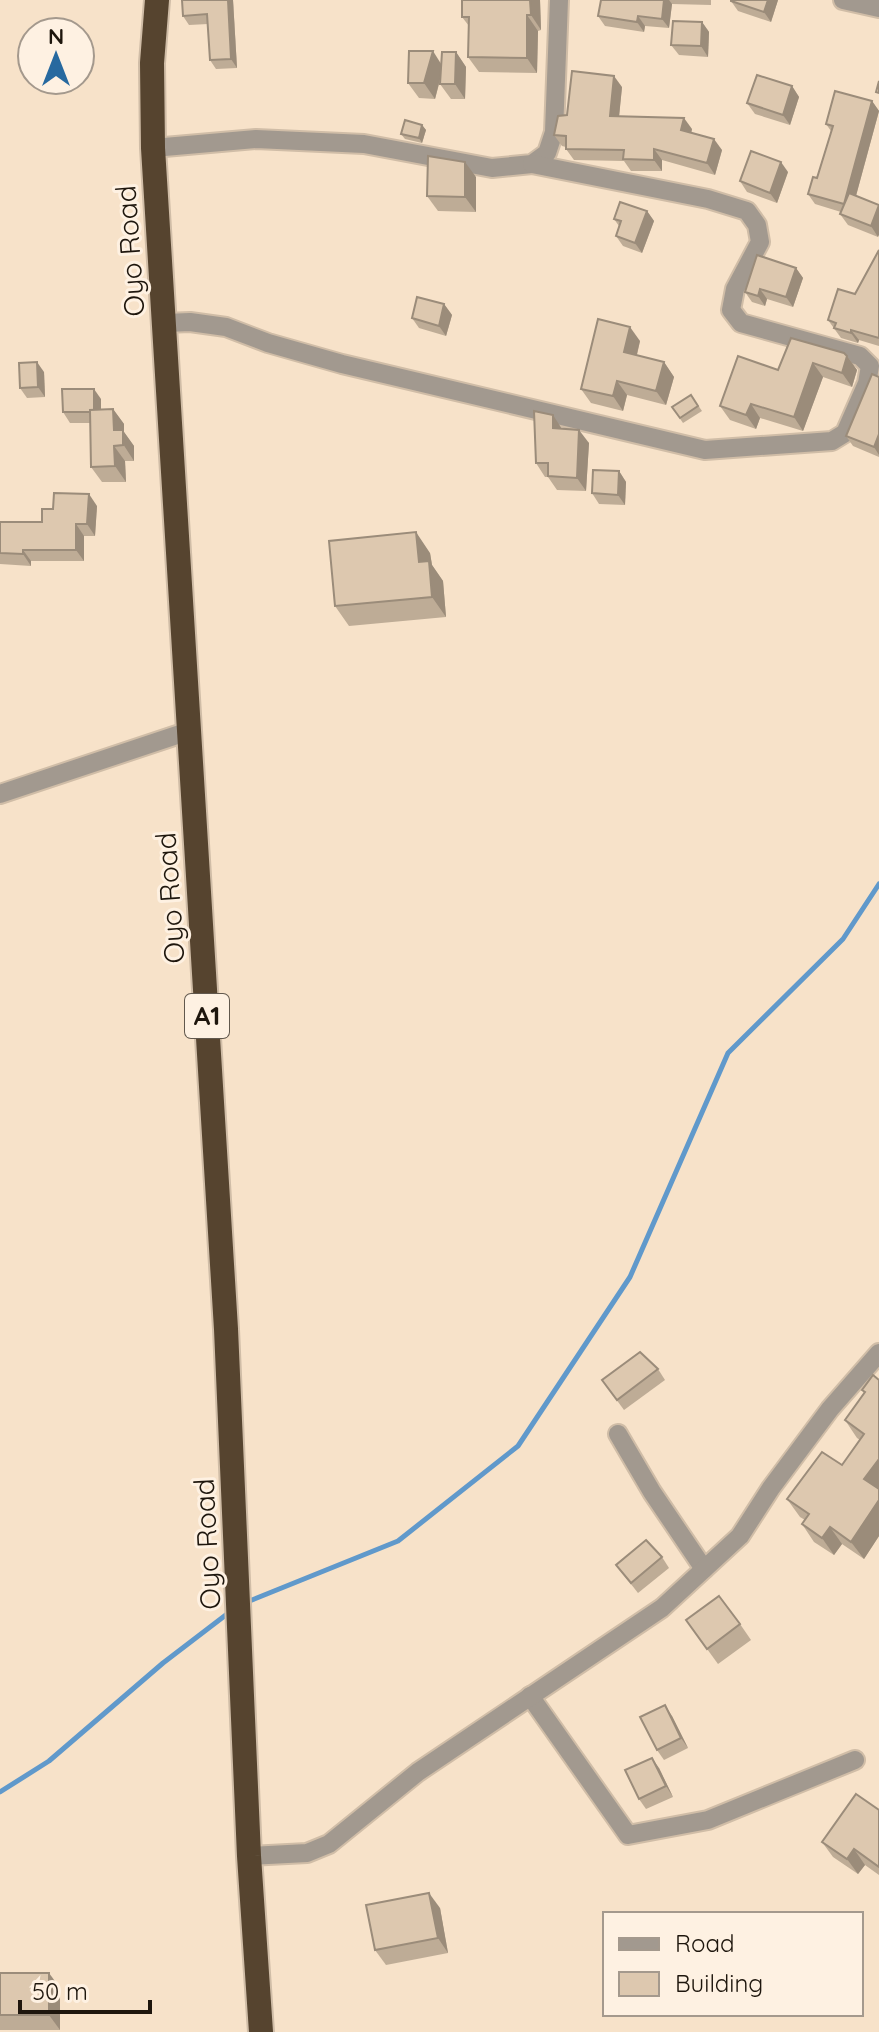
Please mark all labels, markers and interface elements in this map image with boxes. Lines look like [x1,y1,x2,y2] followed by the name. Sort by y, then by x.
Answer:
[16,16,96,96] north arrow
[48,22,64,50] text: N
[107,184,152,318] street label: Oyo Road
[147,831,192,965] street label: Oyo Road
[185,994,229,1038] road number: A1
[186,1478,227,1610] street label: Oyo Road
[603,1912,863,2016] legend
[675,1928,735,1958] text: Road
[20,1964,150,2014] scale bar
[675,1968,763,1998] text: Building
[32,1976,88,2006] text: 50 m

